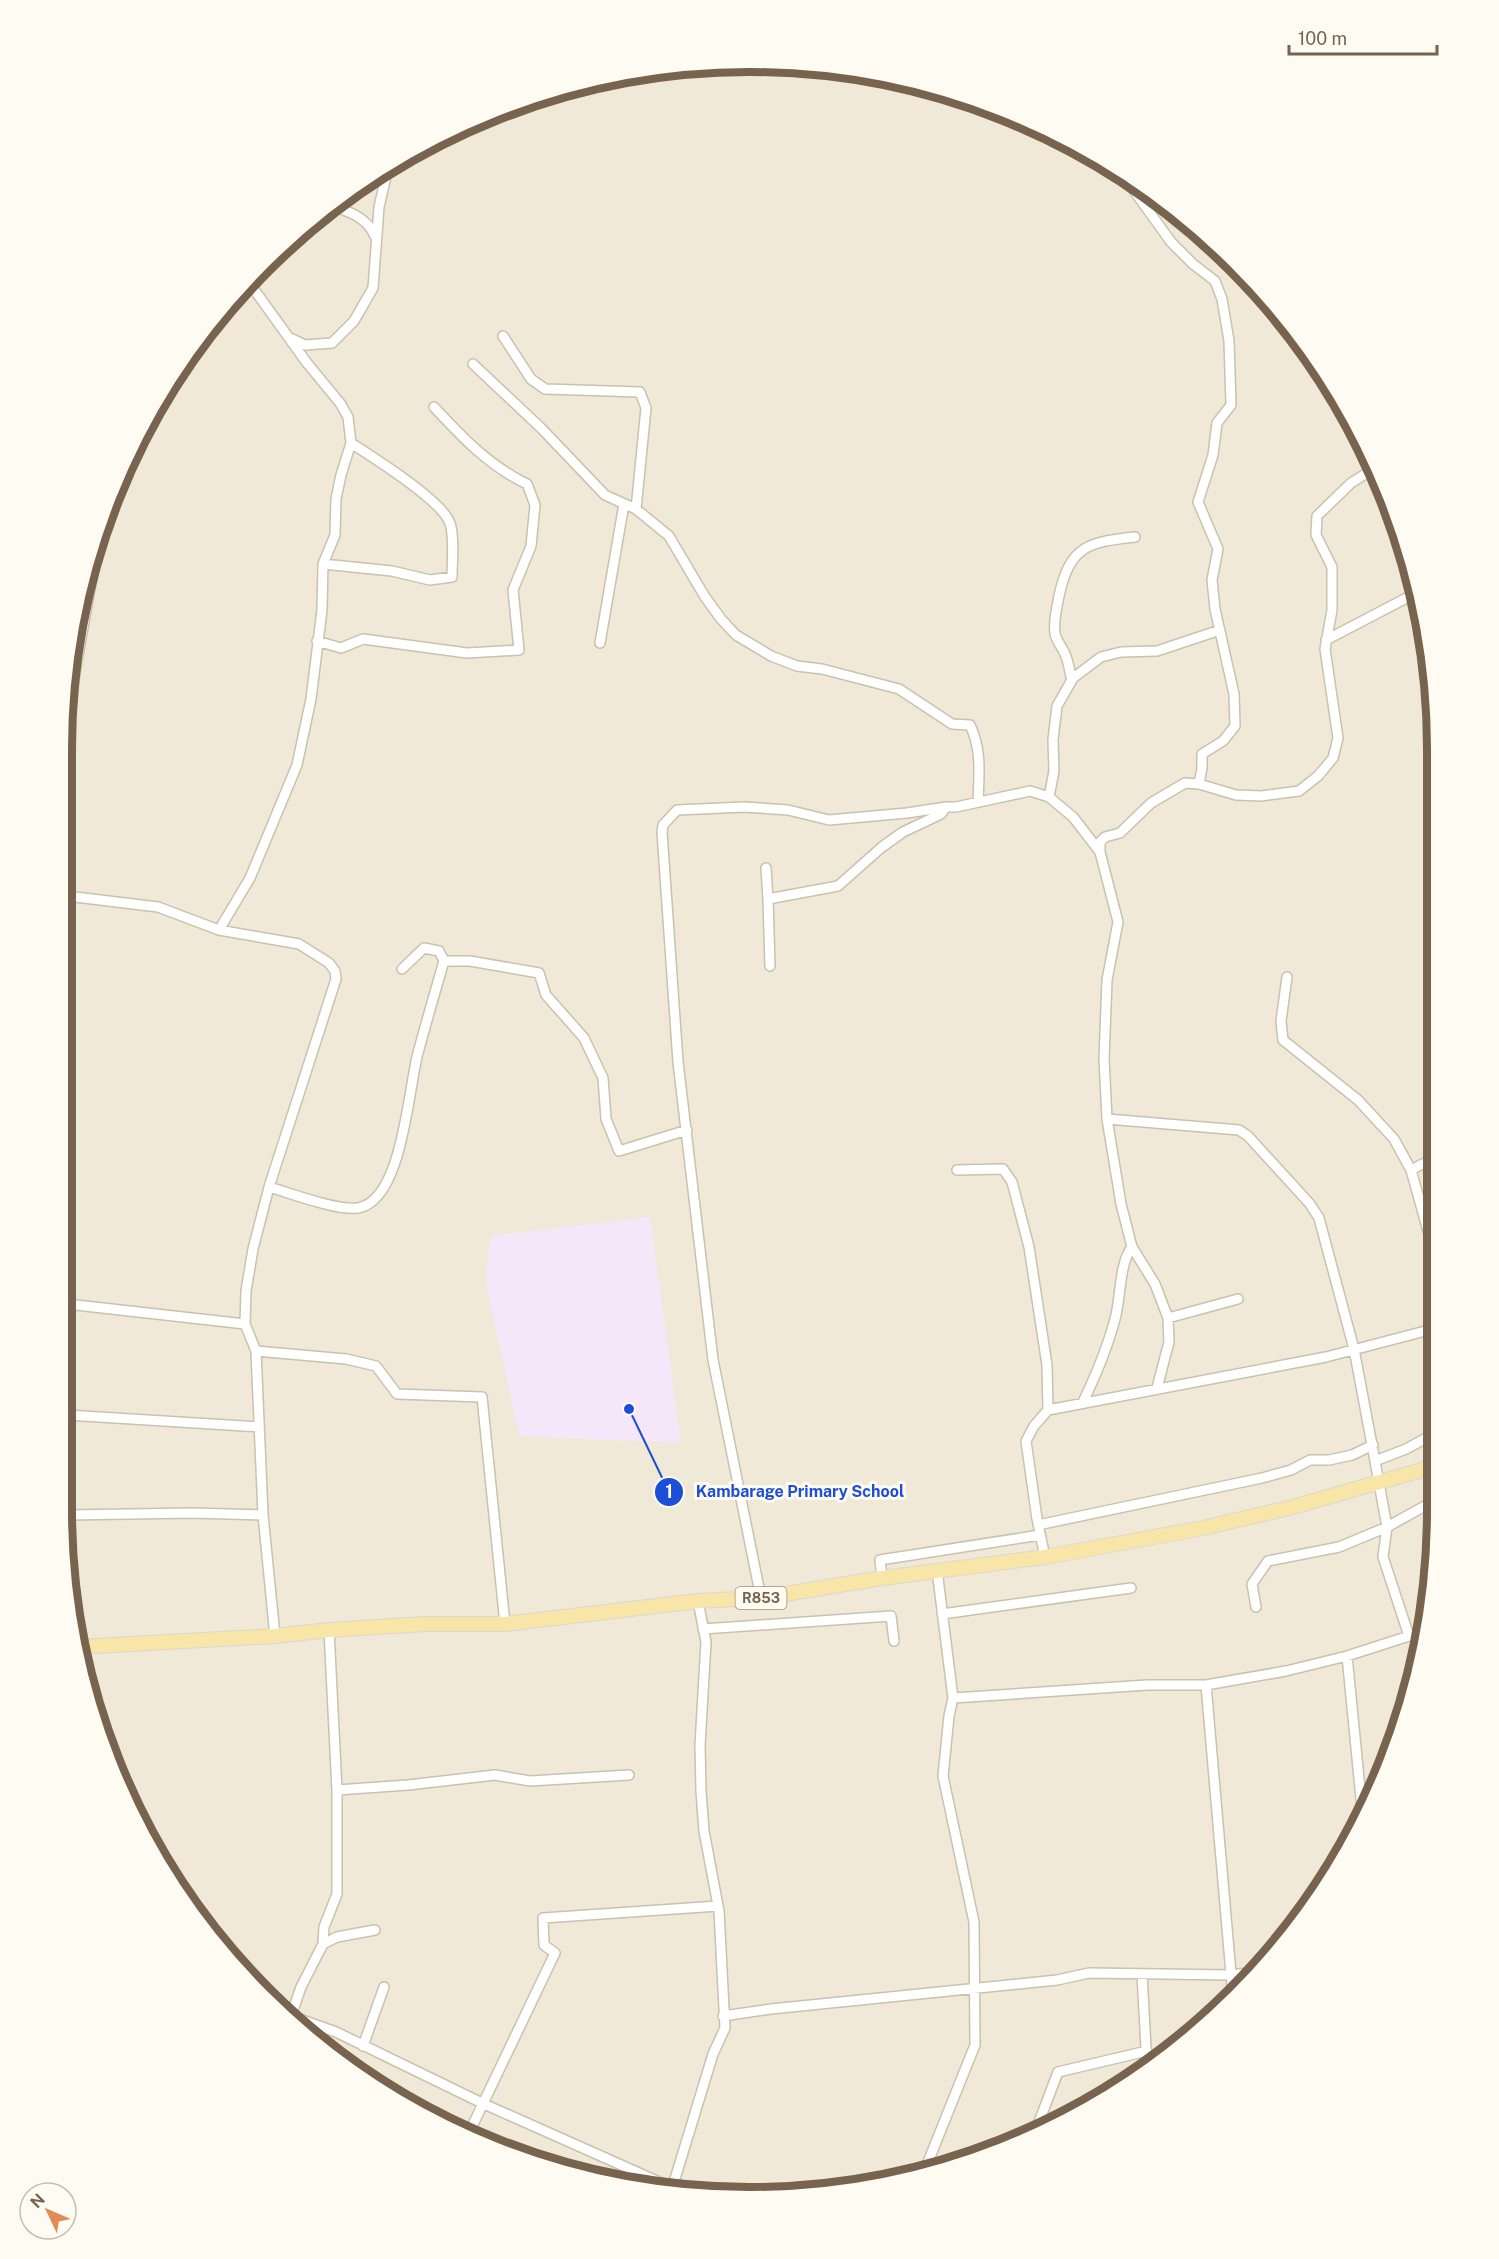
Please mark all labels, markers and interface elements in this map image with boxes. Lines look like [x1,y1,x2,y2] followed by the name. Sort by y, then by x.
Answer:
[1289,18,1438,56] scale bar
[1298,28,1347,49] text: 100 m
[654,1475,916,1509] callout: Kambarage Primary School
[665,1481,673,1502] text: 1
[696,1482,904,1501] text: Kambarage Primary School
[736,1587,786,1609] road number: R853
[18,2181,78,2241] north arrow
[26,2190,49,2212] text: N

